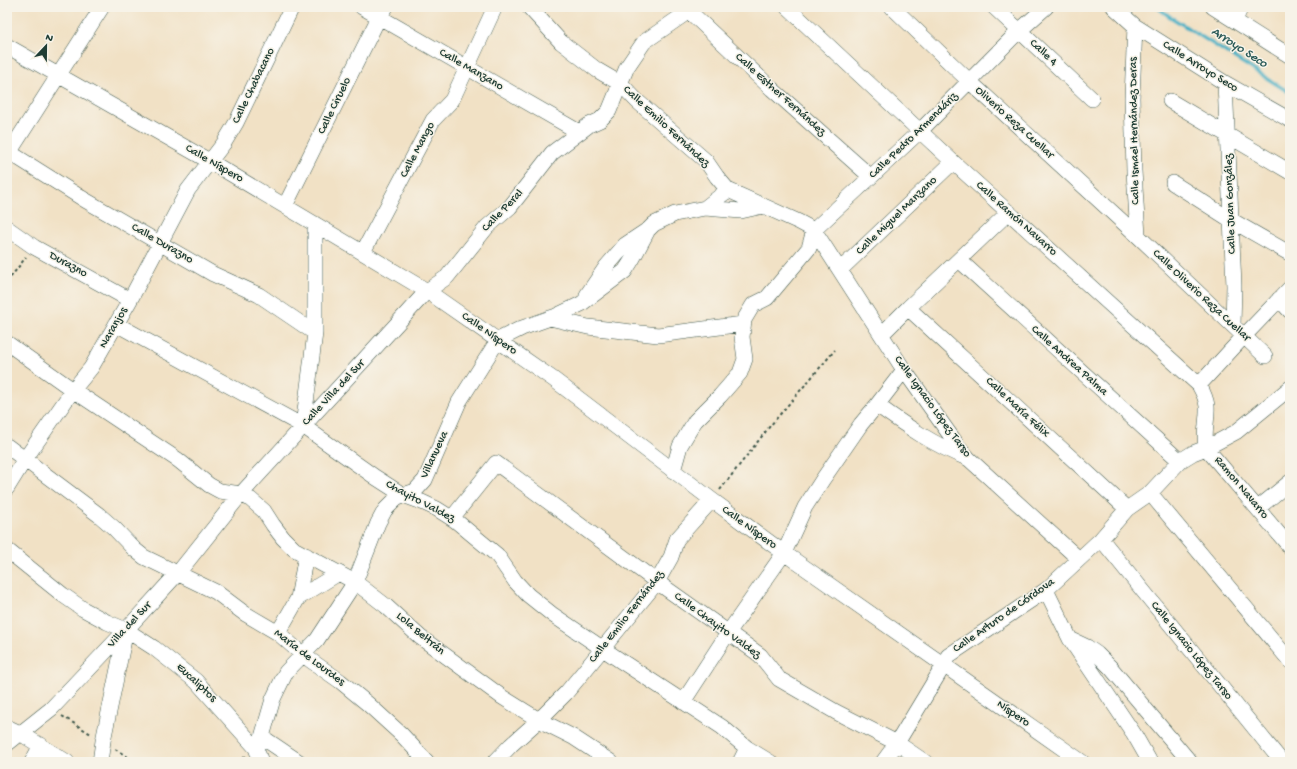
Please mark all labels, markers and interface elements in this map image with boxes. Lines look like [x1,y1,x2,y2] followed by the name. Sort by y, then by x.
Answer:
[1208,24,1271,72] water label: Arroyo Seco
[26,26,66,66] north arrow
[43,32,55,45] text: N
[1026,37,1060,70] street label: Calle 4
[1160,38,1240,96] street label: Calle Arroyo Seco
[230,46,278,126] street label: Calle Chabacano
[436,46,506,94] street label: Calle Manzano
[732,51,829,140] street label: Calle Esther Fernández
[1127,56,1143,205] street label: Calle Ismael Hernández Deras
[315,75,355,137] street label: Calle Ciruelo
[620,83,713,171] street label: Calle Emilio Fernández
[972,84,1058,163] street label: Oliverio Reza Cuellar
[867,89,962,182] street label: Calle Pedro Armendáriz
[397,120,439,180] street label: Calle Mango
[182,142,246,186] street label: Calle Níspero
[1222,153,1240,254] street label: Calle Juan González
[854,174,940,258] street label: Calle Miguel Manzano
[972,179,1060,259] street label: Calle Ramón Navarro
[479,187,527,235] street label: Calle Peral
[129,221,195,267] street label: Calle Durazno
[1149,247,1254,346] street label: Calle Oliverio Reza Cuellar
[46,248,90,281] street label: Durazno
[97,304,132,351] street label: Naranjos
[458,310,520,358] street label: Calle Níspero
[1028,323,1110,399] street label: Calle Andrea Palma
[890,353,974,461] street label: Calle Ignacio López Tarso
[300,356,370,429] street label: Calle Villa del Sur
[982,375,1053,442] street label: Calle María Félix
[418,429,452,482] street label: Villanueva
[1211,454,1271,522] street label: Ramon Navarro
[383,478,458,526] street label: Chayito Valdez
[719,503,779,553] street label: Calle Níspero
[587,567,668,666] street label: Calle Emilio Fernández
[950,575,1058,656] street label: Calle Arturo de Córdova
[671,590,764,663] street label: Calle Chayito Valdez
[104,598,156,652] street label: Villa del Sur
[1147,599,1235,703] street label: Calle Ignacio López Tarso
[393,610,447,659] street label: Lola Beltrán
[271,627,348,690] street label: María de Lourdes
[173,661,220,706] street label: Eucaliptos
[994,698,1032,730] street label: Níspero

